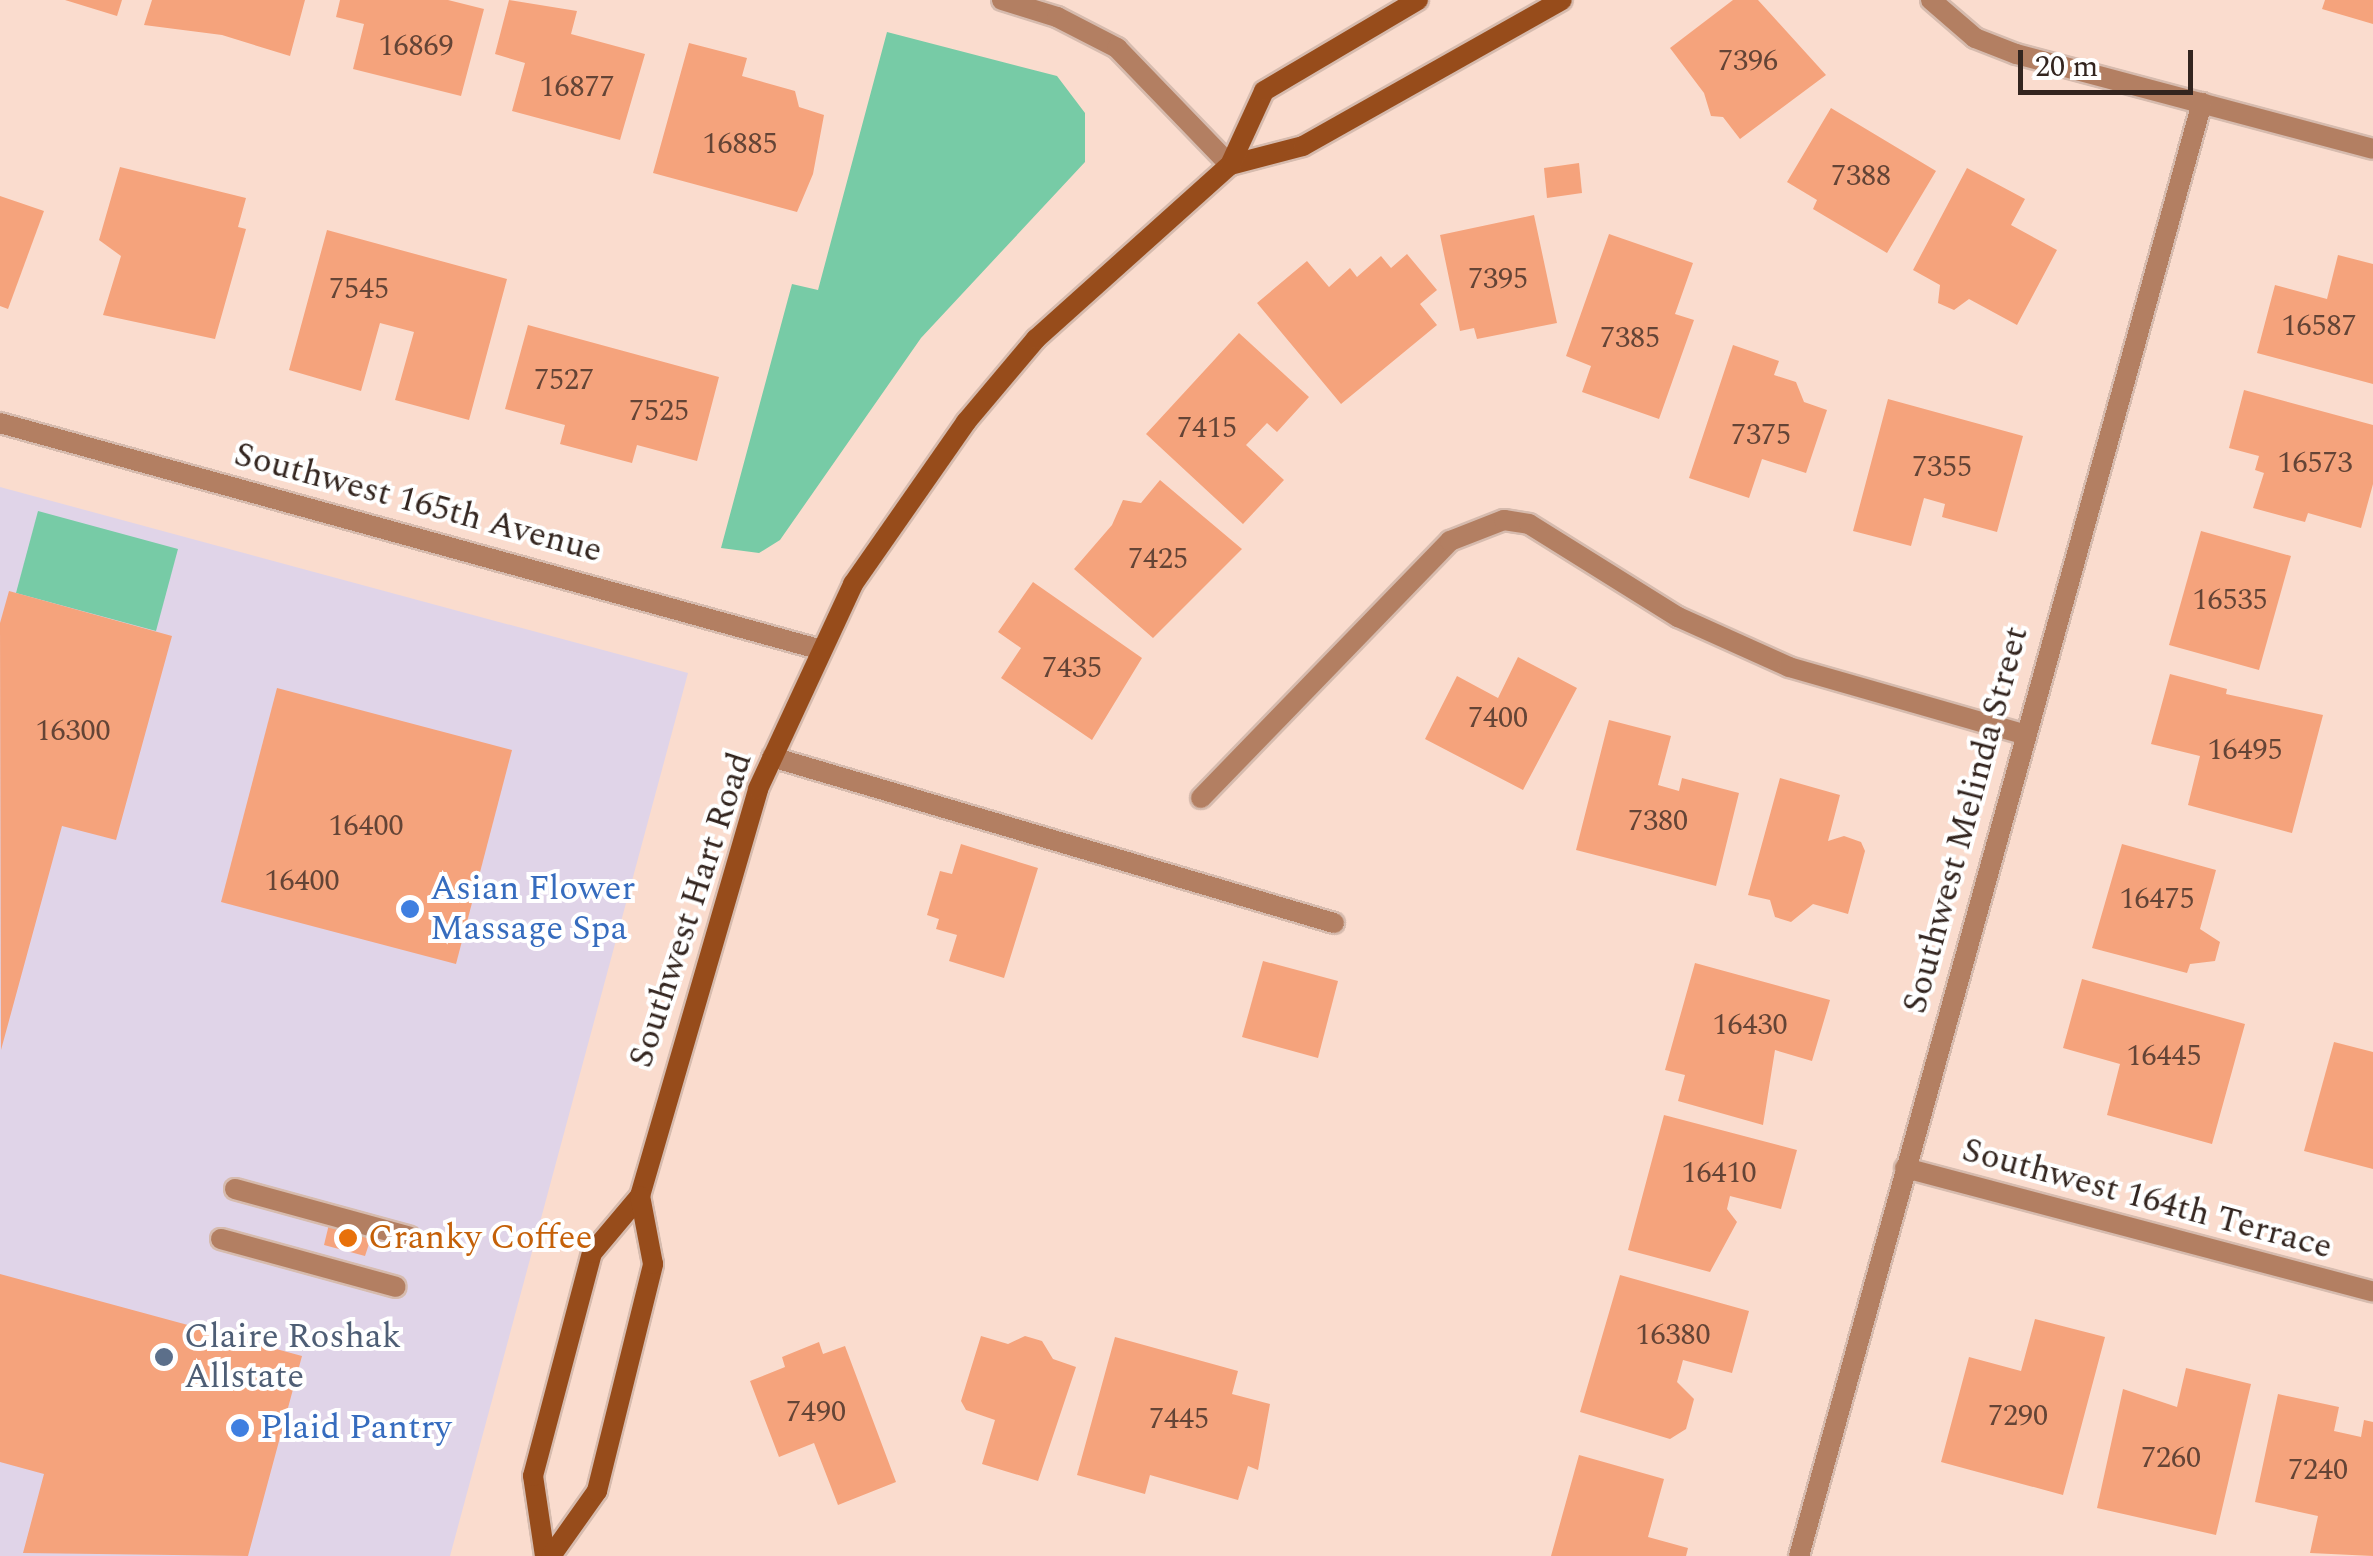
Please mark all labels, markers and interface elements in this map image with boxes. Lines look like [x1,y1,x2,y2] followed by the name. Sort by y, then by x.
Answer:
[379,28,453,64] house number: 16869
[2023,30,2198,92] scale bar
[1718,43,1778,79] house number: 7396
[2035,44,2098,90] text: 20 m
[540,69,614,105] house number: 16877
[703,126,777,162] house number: 16885
[1831,158,1891,194] house number: 7388
[1468,261,1528,297] house number: 7395
[329,271,389,307] house number: 7545
[2282,308,2356,344] house number: 16587
[1600,320,1660,356] house number: 7385
[534,362,594,398] house number: 7527
[629,393,689,429] house number: 7525
[1177,410,1237,446] house number: 7415
[1731,417,1791,453] house number: 7375
[230,434,606,572] street label: Southwest 165th Avenue
[2278,445,2352,481] house number: 16573
[1912,449,1972,485] house number: 7355
[1128,541,1188,577] house number: 7425
[2193,582,2267,618] house number: 16535
[1894,622,2038,1018] street label: Southwest Melinda Street
[1042,650,1102,686] house number: 7435
[1468,700,1528,736] house number: 7400
[36,713,110,749] house number: 16300
[2208,732,2282,768] house number: 16495
[620,747,762,1073] street label: Southwest Hart Road
[1628,803,1688,839] house number: 7380
[329,808,403,844] house number: 16400
[265,863,339,899] house number: 16400
[430,868,635,950] place label: Asian Flower Massage Spa
[2120,881,2194,917] house number: 16475
[399,898,421,920] marker: Asian Flower Massage Spa
[1713,1007,1787,1043] house number: 16430
[2127,1038,2201,1074] house number: 16445
[1957,1129,2337,1269] street label: Southwest 164th Terrace
[1682,1155,1756,1191] house number: 16410
[368,1217,592,1259] place label: Cranky Coffee
[337,1227,359,1249] marker: Cranky Coffee
[184,1316,401,1398] place label: Claire Roshak Allstate
[1636,1317,1710,1353] house number: 16380
[153,1346,175,1368] marker: Claire Roshak Allstate
[786,1394,846,1430] house number: 7490
[1988,1398,2048,1434] house number: 7290
[1149,1401,1209,1437] house number: 7445
[260,1407,452,1449] place label: Plaid Pantry
[229,1417,251,1439] marker: Plaid Pantry
[2141,1440,2201,1476] house number: 7260
[2288,1452,2348,1488] house number: 7240

